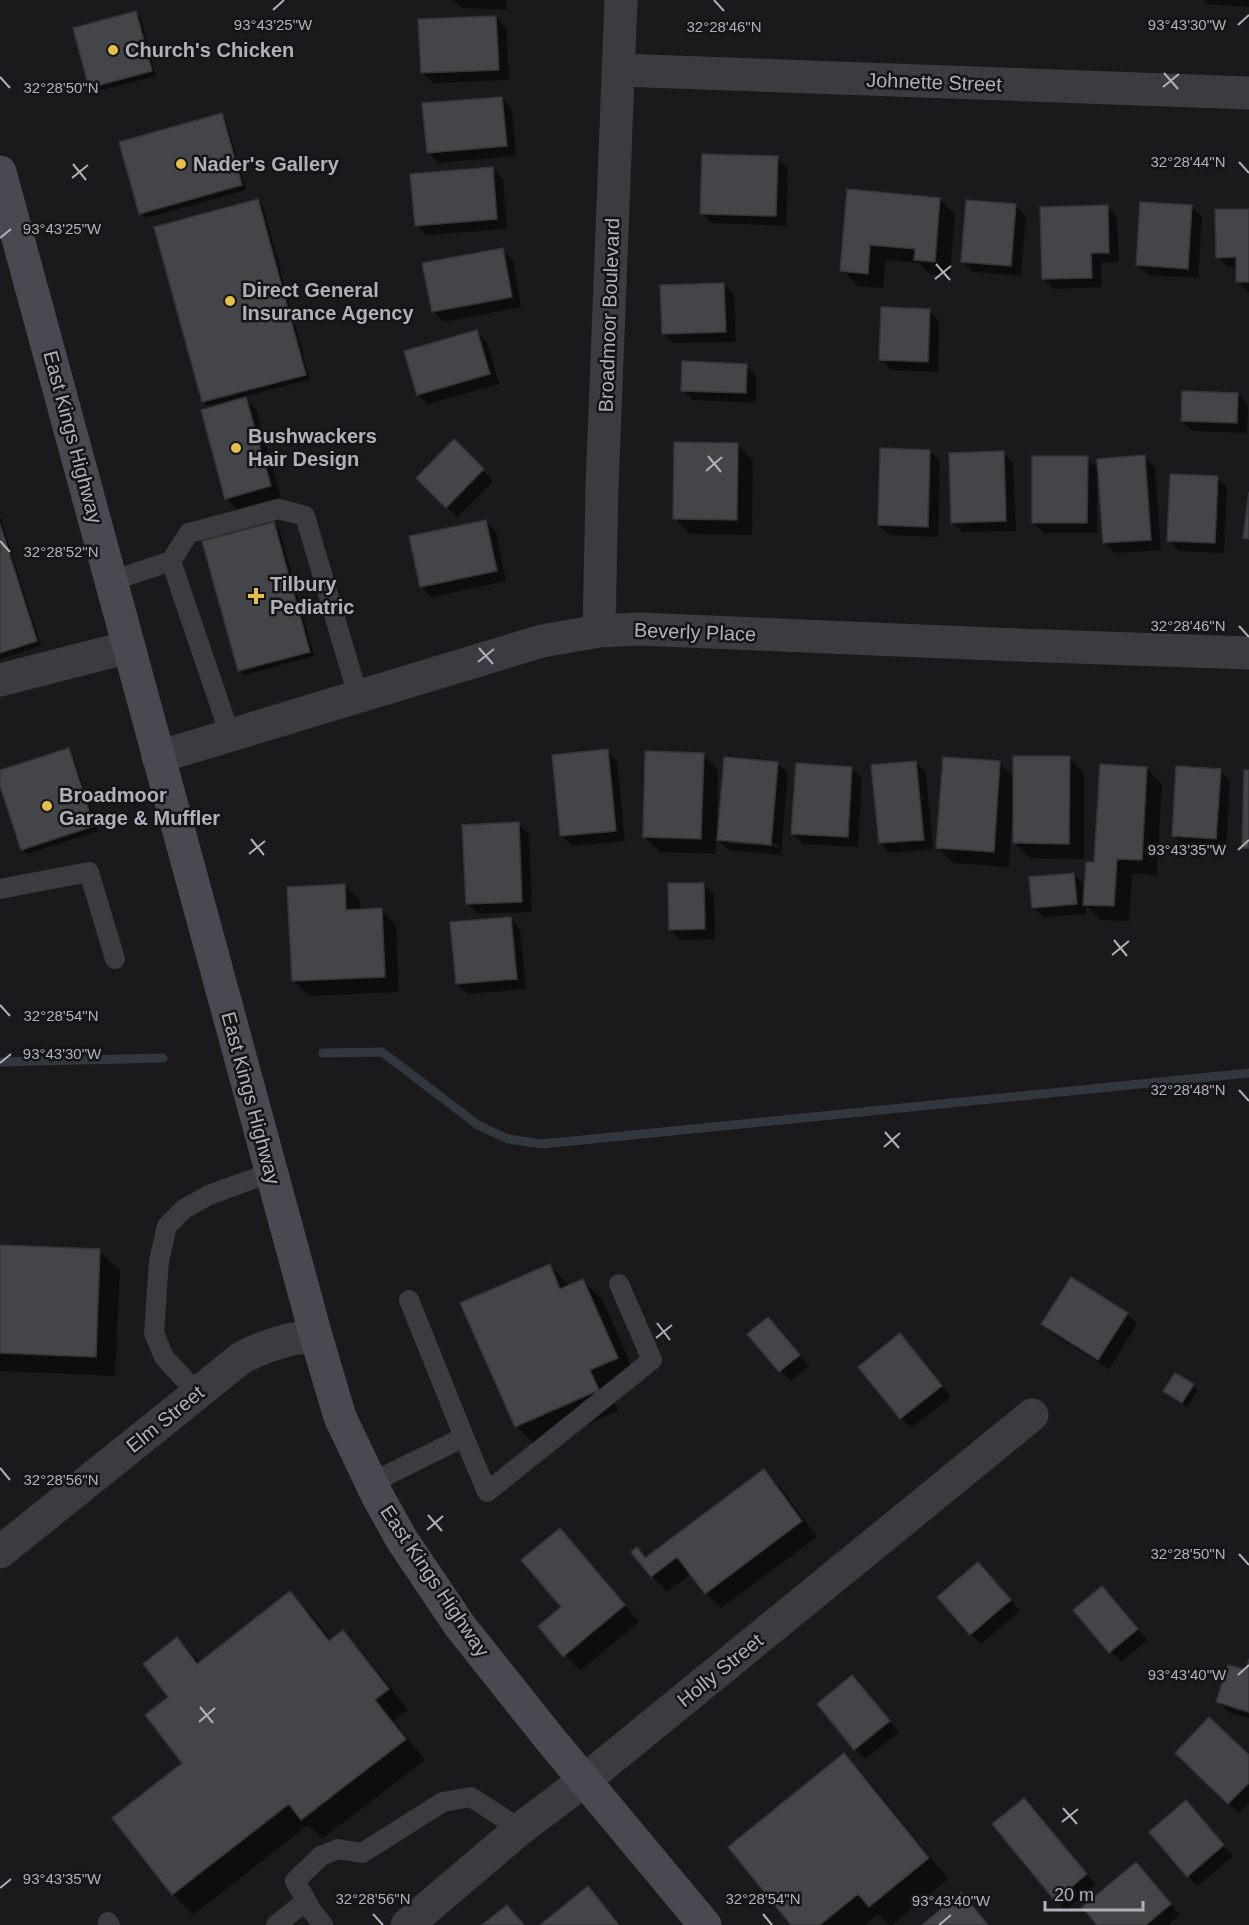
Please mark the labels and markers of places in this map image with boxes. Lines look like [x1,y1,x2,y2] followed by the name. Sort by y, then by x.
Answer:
[125,39,294,61] place label: Church's Chicken
[106,43,120,57] marker: Church's Chicken
[193,153,340,175] place label: Nader's Gallery
[174,157,188,171] marker: Nader's Gallery
[242,279,414,324] place label: Direct General Insurance Agency
[223,294,237,308] marker: Direct General Insurance Agency
[248,425,377,470] place label: Bushwackers Hair Design
[229,441,243,455] marker: Bushwackers Hair Design
[270,573,354,618] place label: Tilbury Pediatric
[247,587,265,605] marker: Tilbury Pediatric
[59,784,220,829] place label: Broadmoor Garage & Muffler
[40,799,54,813] marker: Broadmoor Garage & Muffler

